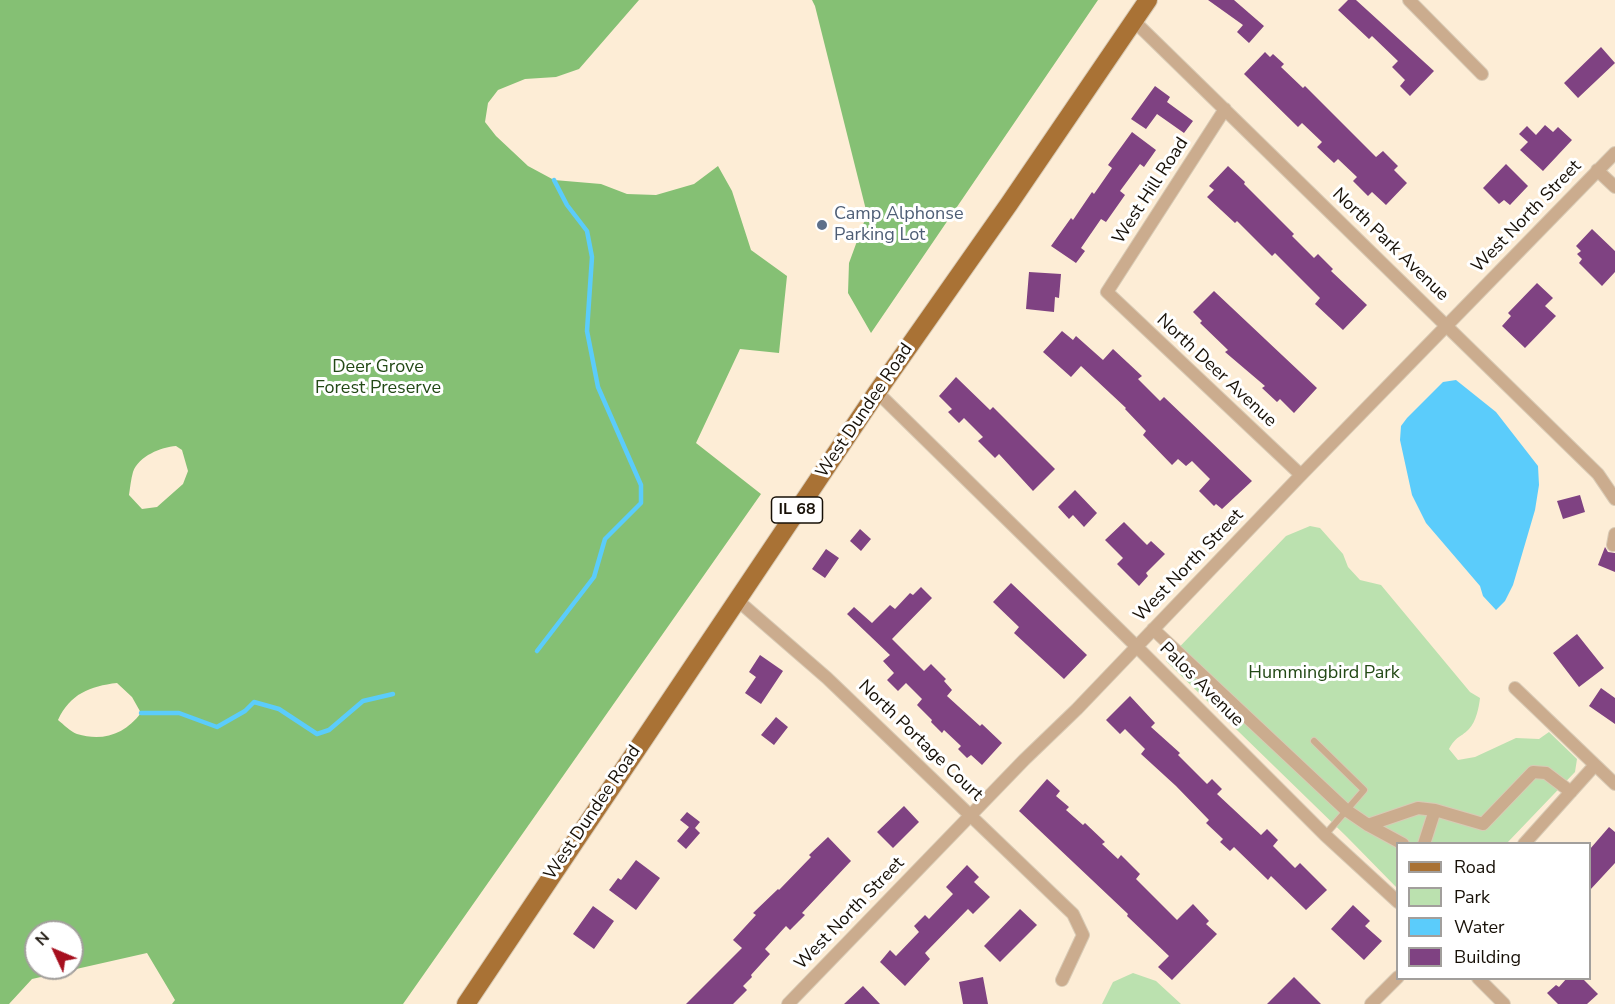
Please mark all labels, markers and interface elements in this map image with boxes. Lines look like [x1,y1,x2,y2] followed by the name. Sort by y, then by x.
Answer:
[1108,134,1194,248] street label: West Hill Road
[1468,156,1586,278] street label: West North Street
[1327,184,1453,306] street label: North Park Avenue
[834,204,964,246] place label: Camp Alphonse Parking Lot
[815,218,829,232] marker: Camp Alphonse Parking Lot
[1152,310,1280,432] street label: North Deer Avenue
[812,340,918,482] street label: West Dundee Road
[315,357,441,400] park label: Deer Grove Forest Preserve
[772,497,822,523] road number: IL 68
[1130,505,1248,627] street label: West North Street
[1154,638,1248,732] street label: Palos Avenue
[1248,663,1400,685] park label: Hummingbird Park
[853,676,987,806] street label: North Portage Court
[540,742,646,884] street label: West Dundee Road
[1396,842,1591,980] legend
[791,853,909,975] street label: West North Street
[1454,855,1496,879] text: Road
[1454,885,1490,909] text: Park
[1454,915,1505,939] text: Water
[24,920,84,980] north arrow
[30,927,55,951] text: N
[1454,945,1521,969] text: Building

